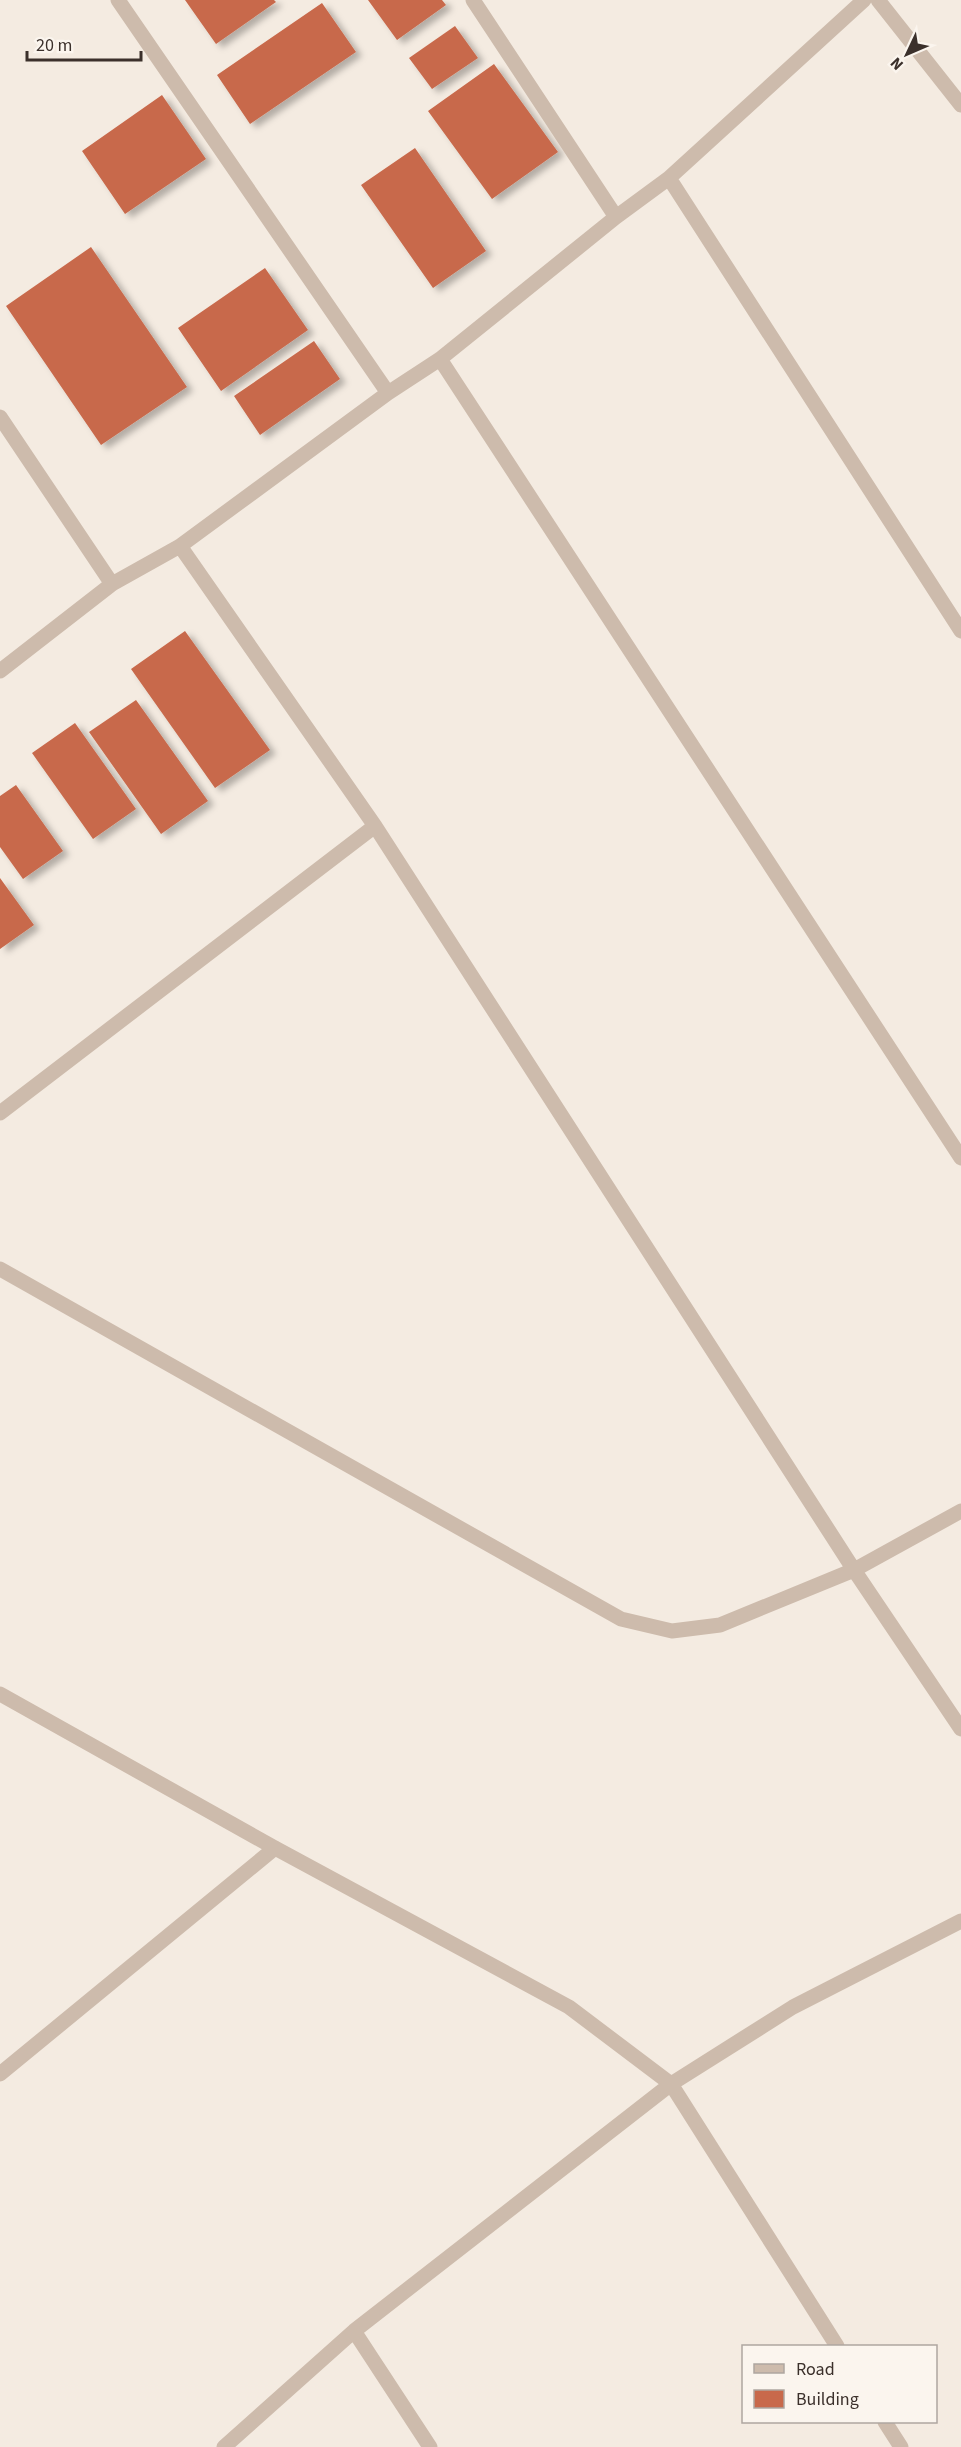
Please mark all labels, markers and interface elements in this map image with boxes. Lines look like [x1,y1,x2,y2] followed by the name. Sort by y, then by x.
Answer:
[27,24,141,62] scale bar
[877,24,937,84] north arrow
[36,33,72,58] text: 20 m
[885,52,909,75] text: N
[742,2345,937,2423] legend
[796,2357,835,2382] text: Road
[796,2387,859,2412] text: Building

